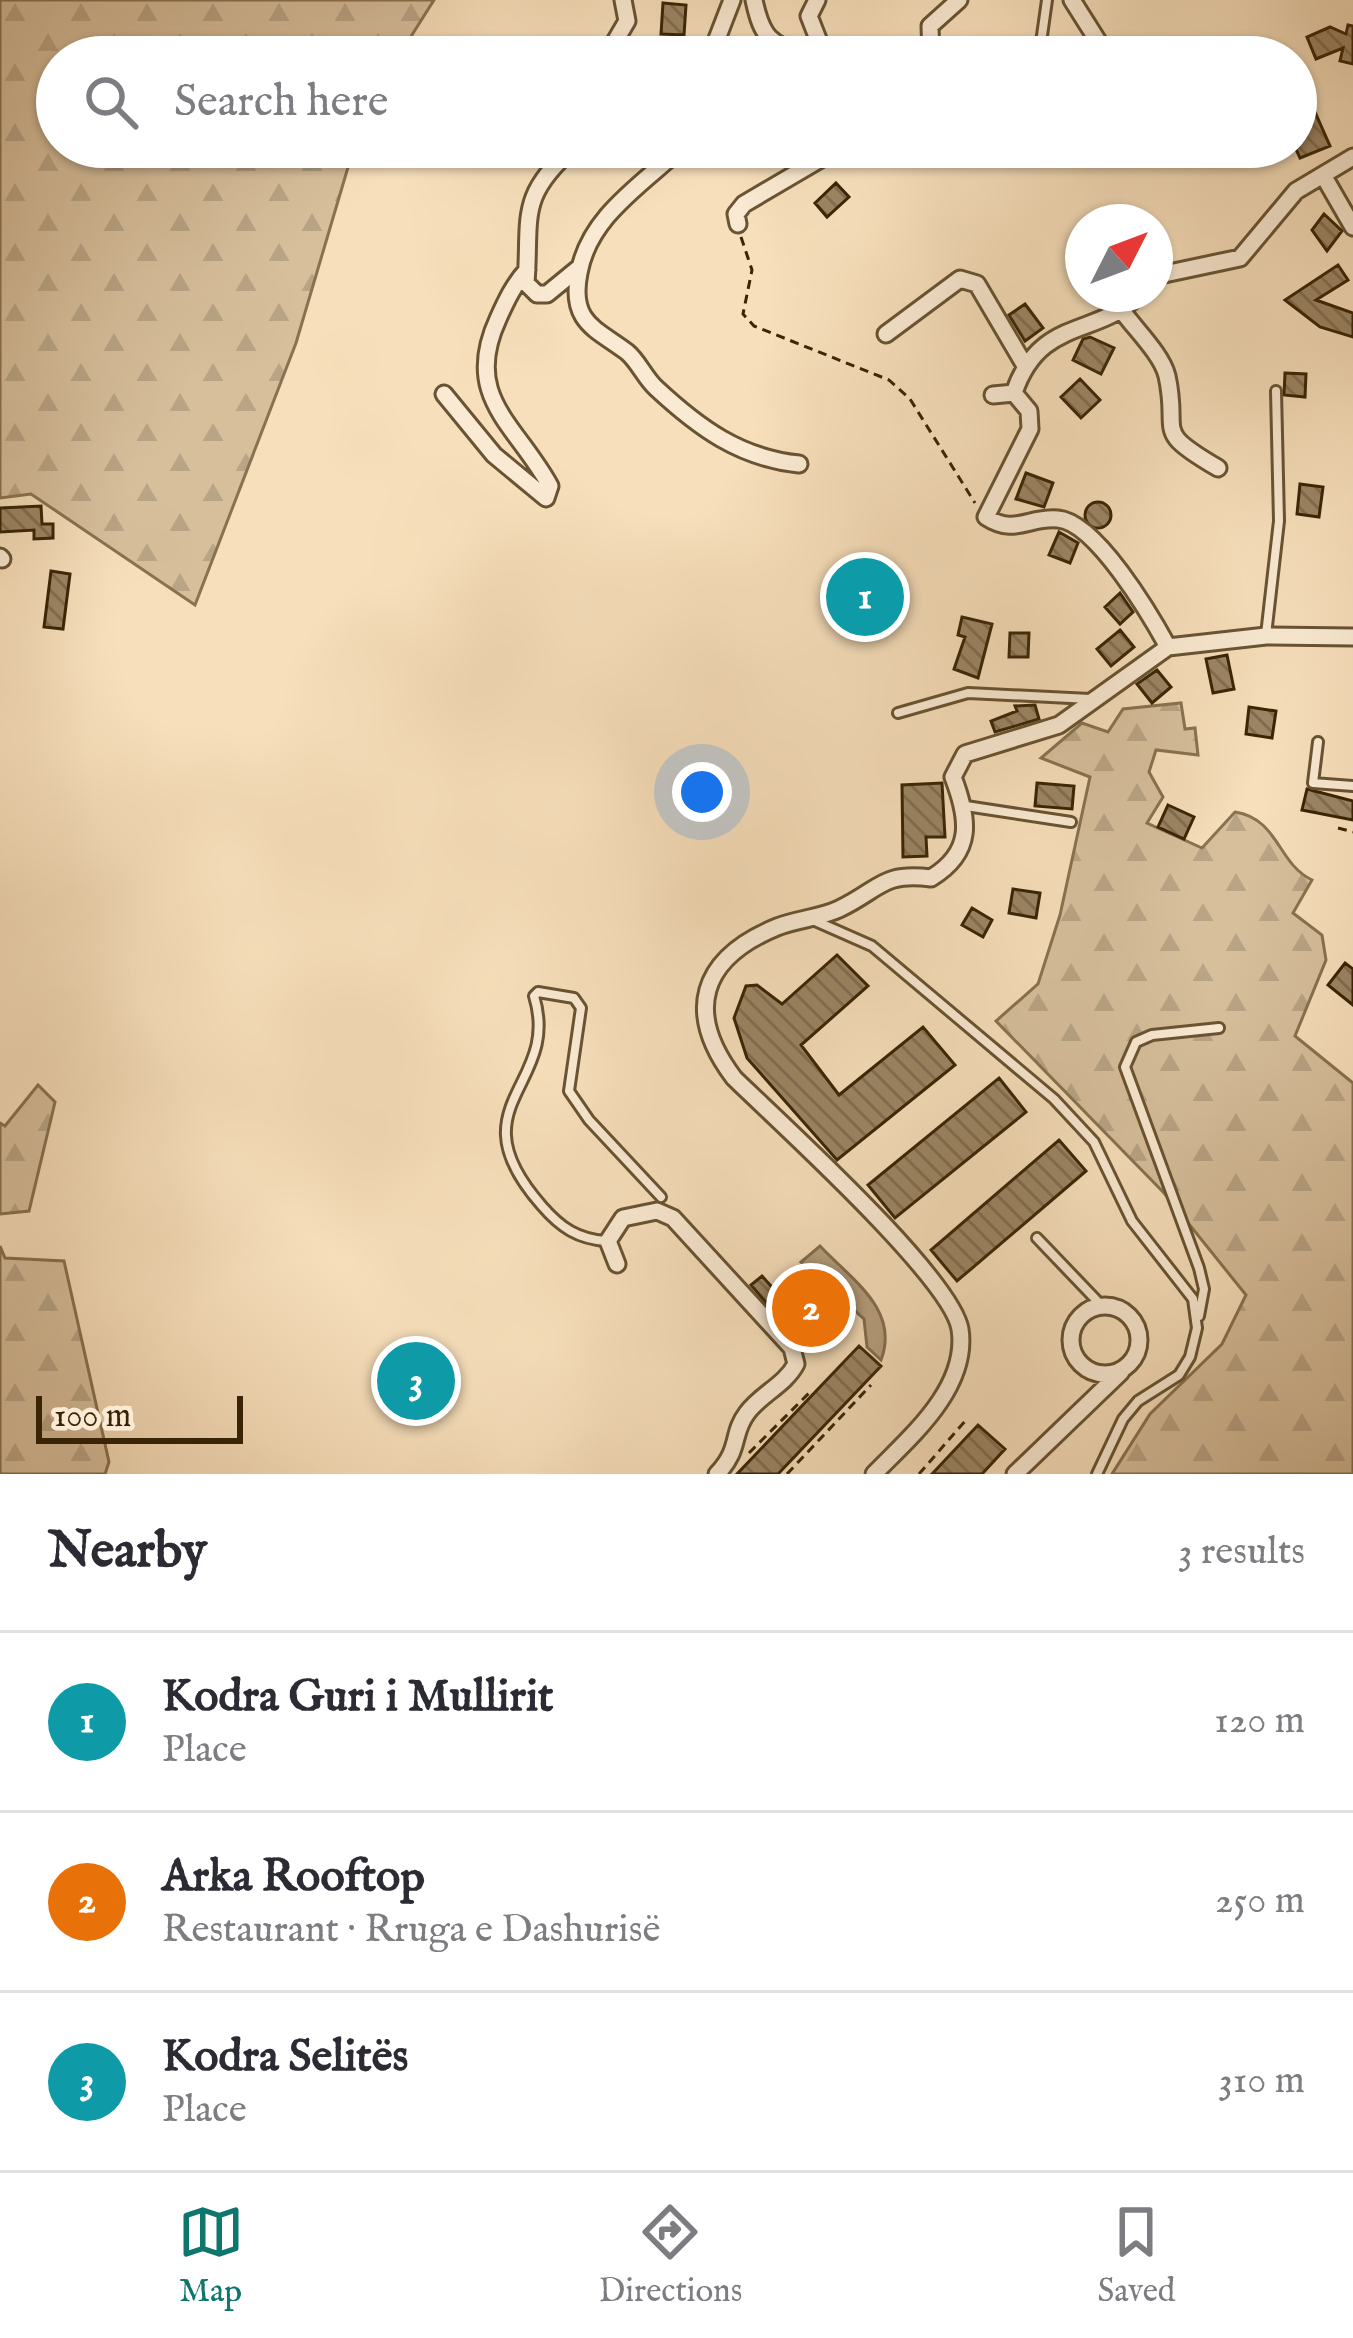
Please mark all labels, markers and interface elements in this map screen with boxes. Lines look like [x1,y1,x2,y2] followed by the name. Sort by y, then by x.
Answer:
[36,36,1317,168] search box
[78,69,144,135] icon: search
[174,74,388,131] text: Search here
[1065,204,1173,312] north arrow
[826,552,904,642] pin: 1
[672,762,732,822] your location
[772,1263,850,1353] pin: 2
[377,1336,455,1426] pin: 3
[36,1390,243,1443] scale bar
[54,1396,131,1438] text: 100 m
[48,1520,207,1585] text: Nearby
[1178,1528,1305,1577] text: 3 results
[162,1669,554,1726] text: Kodra Guri i Mullirit
[80,1697,94,1746] text: 1
[1214,1697,1305,1746] text: 120 m
[162,1726,247,1775] text: Place
[162,1849,425,1906] text: Arka Rooftop
[78,1877,96,1926] text: 2
[1215,1877,1305,1926] text: 250 m
[162,1906,660,1955] text: Restaurant · Rruga e Dashurisë
[162,2029,408,2086] text: Kodra Selitës
[80,2057,94,2106] text: 3
[1218,2057,1305,2106] text: 310 m
[162,2086,247,2135] text: Place
[178,2199,244,2313] tab: Map
[599,2199,742,2313] tab: Directions
[1097,2199,1175,2313] tab: Saved

